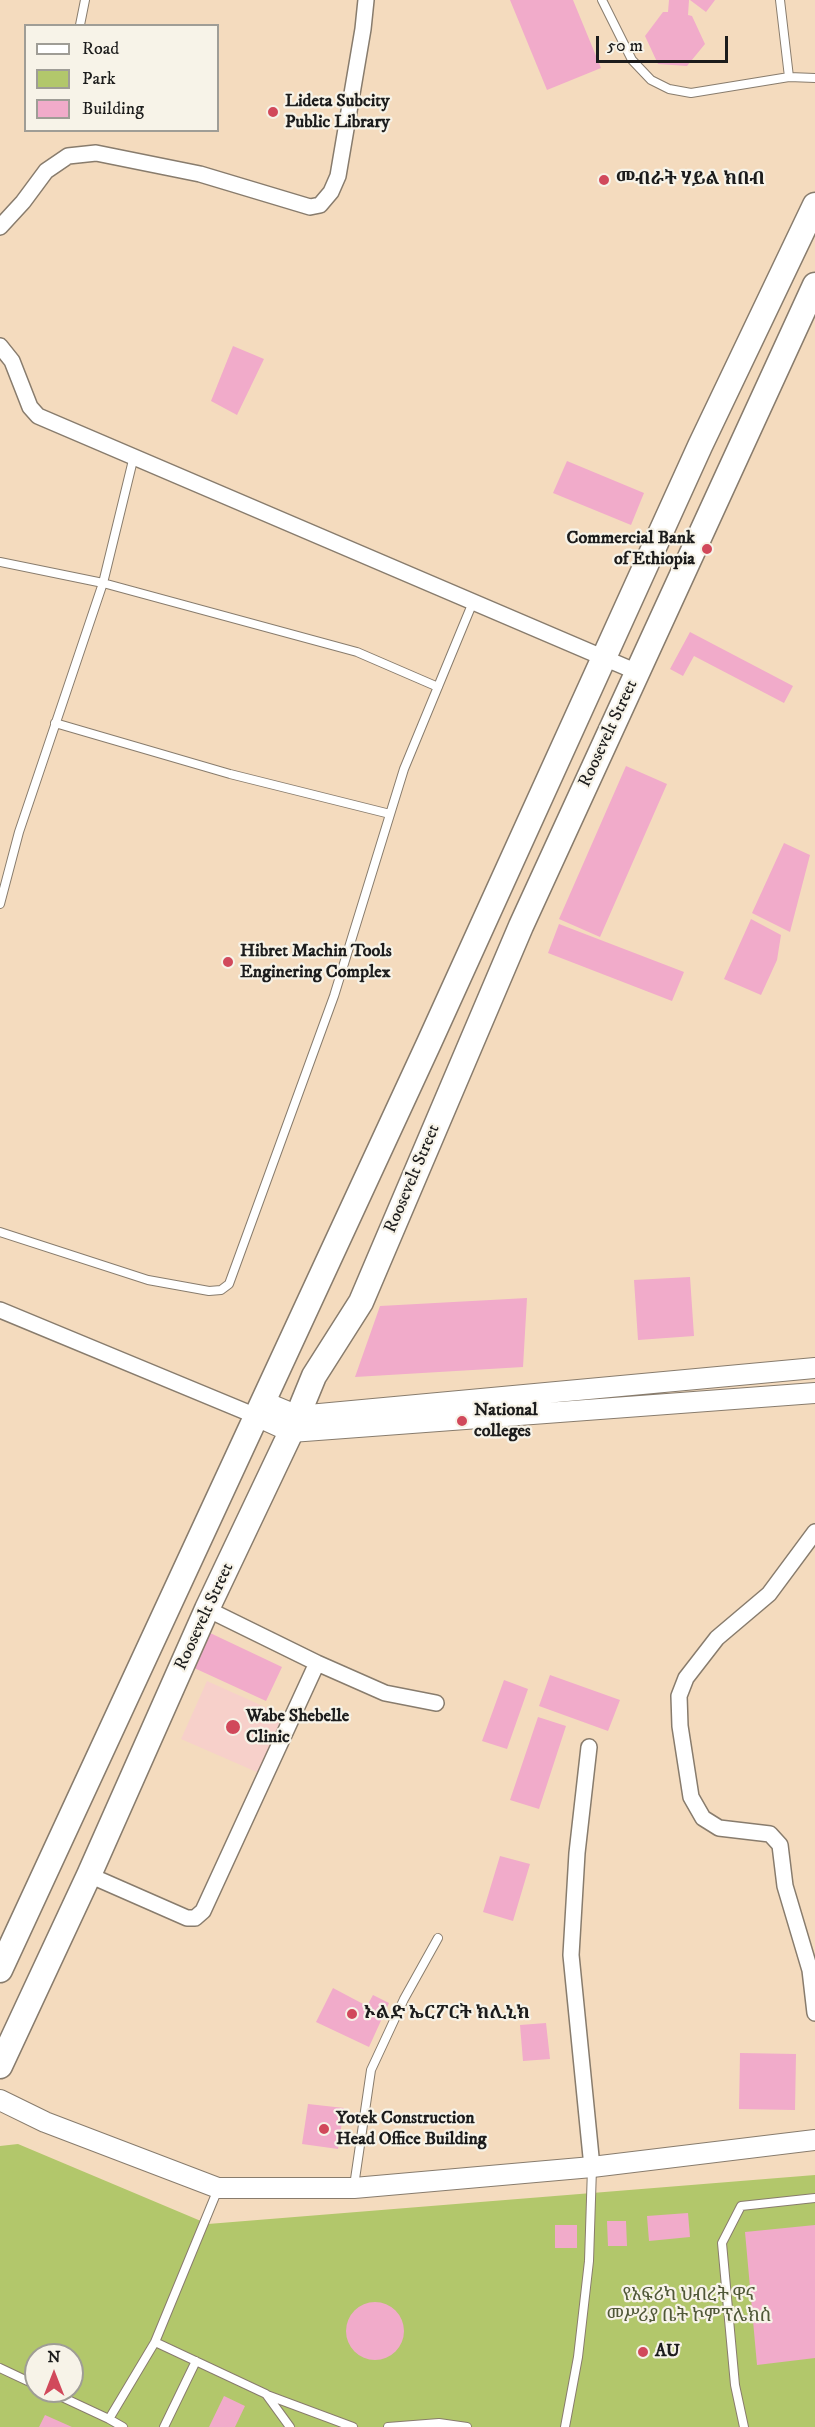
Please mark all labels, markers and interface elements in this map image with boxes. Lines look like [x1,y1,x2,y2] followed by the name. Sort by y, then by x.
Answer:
[24,24,219,132] legend
[599,24,731,62] scale bar
[607,35,643,57] text: 50 m
[82,38,119,60] text: Road
[82,68,116,90] text: Park
[285,91,390,134] place label: Lideta Subcity Public Library
[82,98,144,120] text: Building
[266,105,280,119] marker: Lideta Subcity Public Library
[616,169,765,191] place label: መብራት ሃይል ክበብ
[597,173,611,187] marker: መብራት ሃይል ክበብ
[567,528,695,570] place label: Commercial Bank of Ethiopia
[700,542,714,556] marker: Commercial Bank of Ethiopia
[575,677,643,791] street label: Roosevelt Street
[240,941,392,984] place label: Hibret Machin Tools Enginering Complex
[221,955,235,969] marker: Hibret Machin Tools Enginering Complex
[380,1122,446,1236] street label: Roosevelt Street
[474,1400,538,1442] place label: National colleges
[455,1414,469,1428] marker: National colleges
[171,1560,239,1674] street label: Roosevelt Street
[246,1706,349,1748] place label: Wabe Shebelle Clinic
[224,1718,242,1736] marker: Wabe Shebelle Clinic
[364,2003,530,2025] place label: ኦልድ ኤርፖርት ክሊኒክ
[345,2007,359,2021] marker: ኦልድ ኤርፖርት ክሊኒክ
[336,2108,487,2150] place label: Yotek Construction Head Office Building
[317,2122,331,2136] marker: Yotek Construction Head Office Building
[607,2285,771,2328] park label: የአፍሪካ ህብረት ዋና መሥሪያ ቤት ኮምፕሌክስ
[655,2341,680,2363] place label: AU
[24,2343,84,2403] north arrow
[636,2345,650,2359] marker: AU
[47,2347,61,2367] text: N

